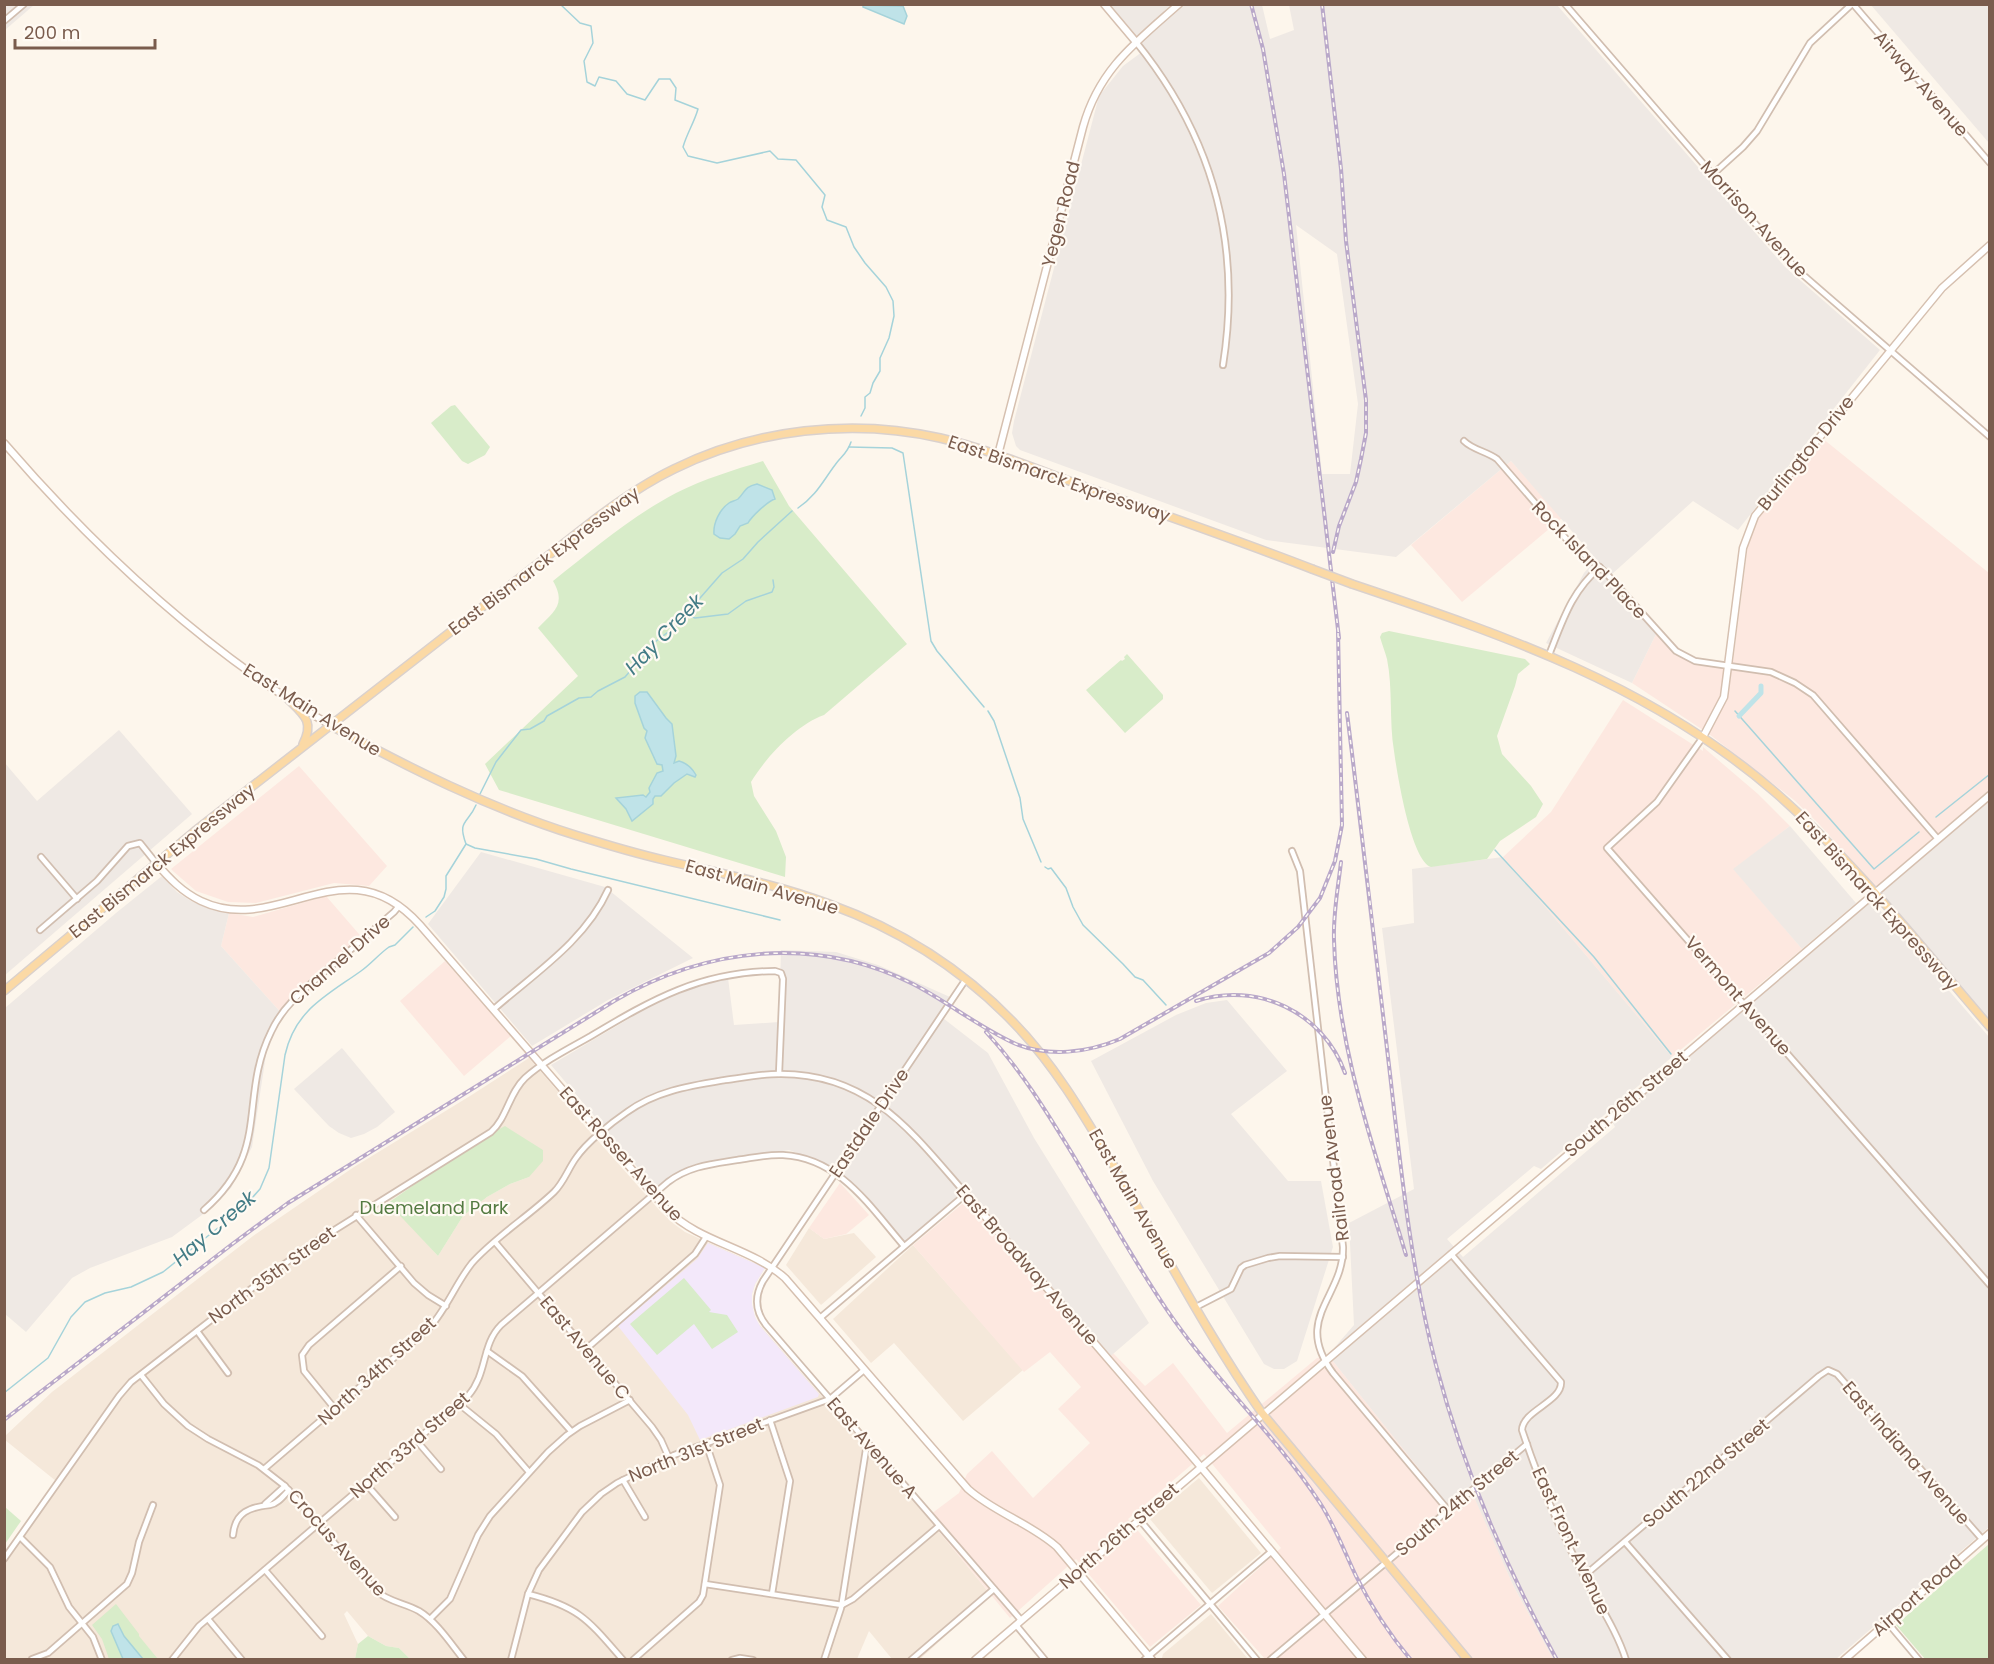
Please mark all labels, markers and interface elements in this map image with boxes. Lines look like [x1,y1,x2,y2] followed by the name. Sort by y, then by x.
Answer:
[15,12,154,50] scale bar
[24,20,80,45] text: 200 m
[1868,25,1974,142] street label: Airway Avenue
[1695,155,1814,283] street label: Morrison Avenue
[1035,158,1086,269] street label: Yegen Road
[1751,390,1860,515] street label: Burlington Drive
[945,429,1173,528] street label: East Bismarck Expressway
[443,480,644,641] street label: East Bismarck Expressway
[1526,495,1652,624] street label: Rock Island Place
[618,586,711,681] water label: Hay Creek
[239,657,386,762] street label: East Main Avenue
[63,778,260,944] street label: East Bismarck Expressway
[1790,806,1965,996] street label: East Bismarck Expressway
[683,853,842,920] street label: East Main Avenue
[284,909,395,1010] street label: Channel Drive
[1680,931,1797,1061] street label: Vermont Avenue
[1559,1045,1693,1163] street label: South 26th Street
[823,1063,915,1182] street label: Eastdale Drive
[554,1081,689,1227] street label: East Rosser Avenue
[1312,1094,1355,1243] street label: Railroad Avenue
[1083,1124,1184,1273] street label: East Main Avenue
[951,1179,1104,1350] street label: East Broadway Avenue
[166,1183,263,1272] water label: Hay Creek
[360,1195,509,1220] park label: Duemeland Park
[203,1220,340,1329] street label: North 35th Street
[535,1290,636,1405] street label: East Avenue C
[312,1311,441,1431] street label: North 34th Street
[1837,1375,1976,1530] street label: East Indiana Avenue
[344,1386,475,1504] street label: North 33rd Street
[821,1392,923,1504] street label: East Avenue A
[625,1411,767,1488] street label: North 31st Street
[1637,1412,1774,1533] street label: South 22nd Street
[1390,1444,1524,1562] street label: South 24th Street
[1526,1463,1617,1619] street label: East Front Avenue
[1053,1477,1184,1595] street label: North 26th Street
[282,1484,392,1602] street label: Crocus Avenue
[1866,1550,1967,1642] street label: Airport Road

